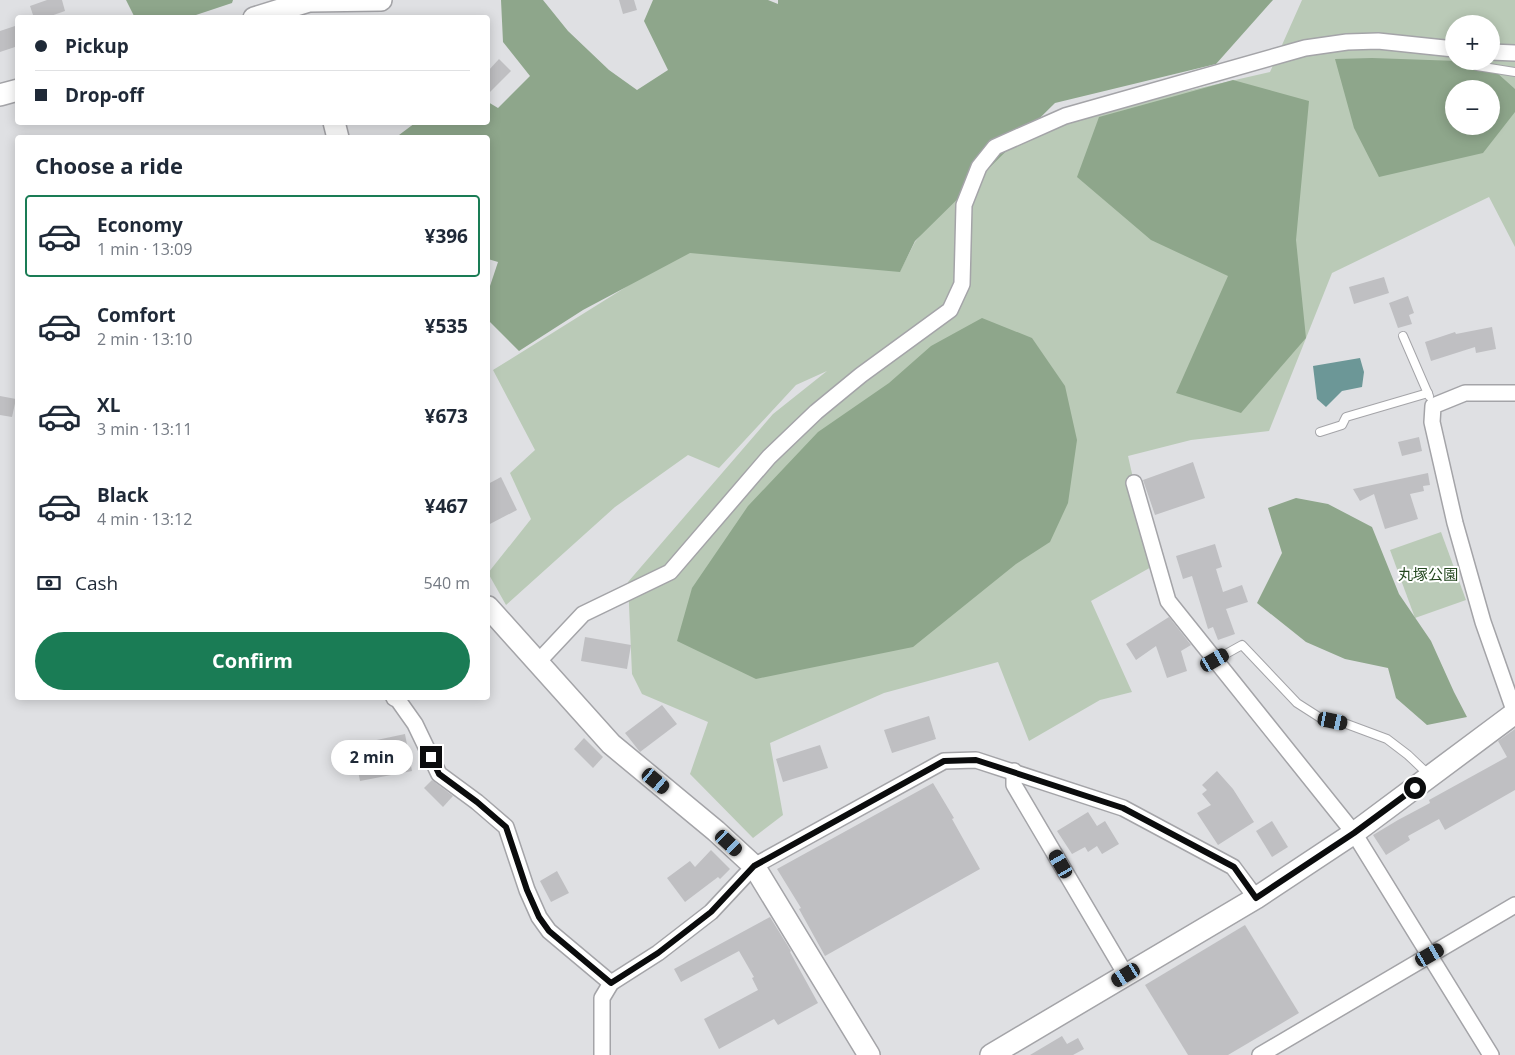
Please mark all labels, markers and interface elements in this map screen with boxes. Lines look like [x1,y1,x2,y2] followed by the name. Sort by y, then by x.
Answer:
[1445,15,1500,135] map controls
[1445,15,1500,70] button: +
[65,33,129,59] text: Pickup
[1445,80,1500,135] button: −
[65,82,144,108] text: Drop-off
[35,150,183,180] text: Choose a ride
[97,212,183,238] text: Economy
[37,214,82,259] icon: car
[425,223,468,249] text: ¥396
[97,238,192,260] text: 1 min · 13:09
[97,302,176,328] text: Comfort
[37,304,82,349] icon: car
[425,313,468,339] text: ¥535
[97,328,192,350] text: 2 min · 13:10
[97,392,120,418] text: XL
[37,394,82,439] icon: car
[425,403,468,429] text: ¥673
[97,418,192,440] text: 3 min · 13:11
[97,482,149,508] text: Black
[37,484,82,529] icon: car
[425,493,468,519] text: ¥467
[97,508,192,530] text: 4 min · 13:12
[1398,564,1458,584] park label: 丸塚公園
[35,569,63,597] icon: cash
[75,570,118,596] text: Cash
[424,572,470,594] text: 540 m
[35,632,470,690] button: Confirm
[1198,646,1231,674] car
[1316,711,1349,731] car
[331,740,414,774] callout: 2 min
[350,746,394,768] text: 2 min
[420,746,442,768] route end
[639,766,672,796] car
[1404,777,1426,799] route start
[712,827,745,859] car
[1047,847,1074,881] car
[1413,941,1446,969] car
[1109,961,1142,989] car

